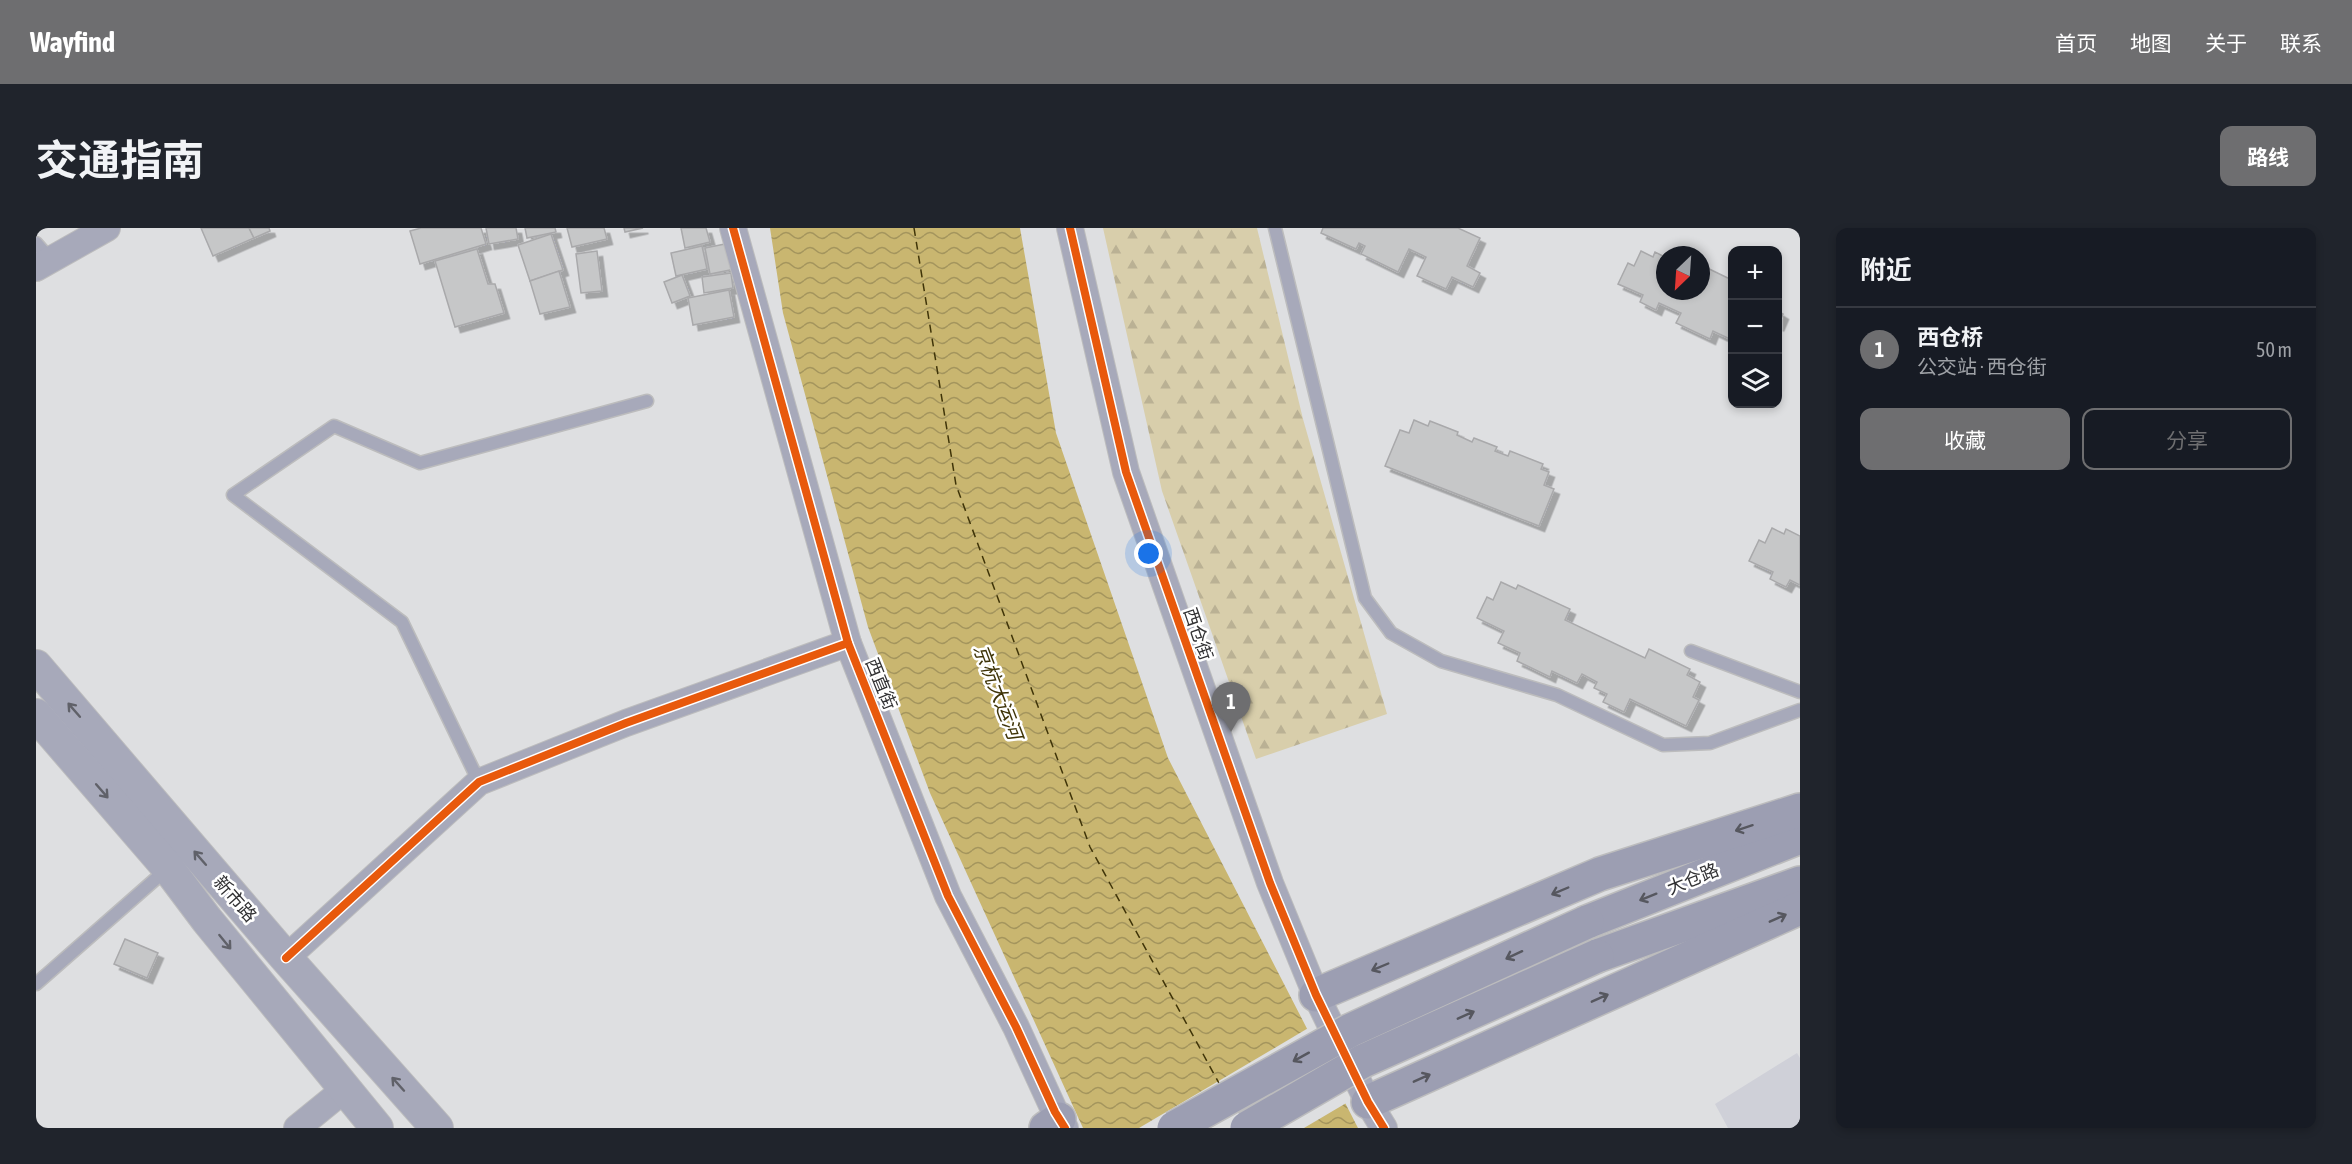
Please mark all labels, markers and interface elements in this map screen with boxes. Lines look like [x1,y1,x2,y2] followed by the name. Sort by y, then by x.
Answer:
[30,26,115,58] text: Wayfind
[2055,31,2097,55] text: 首页
[2130,31,2172,55] text: 地图
[2205,31,2247,55] text: 关于
[2280,31,2322,55] text: 联系
[2220,126,2316,186] button: 路线
[36,136,204,184] text: 交通指南
[1656,246,1710,300] north arrow
[1728,246,1782,408] map controls
[1728,246,1782,300] button: +
[1860,255,1912,285] text: 附近
[1728,300,1782,354] button: −
[1917,324,1983,350] text: 西仓桥
[1875,338,1884,361] text: 1
[2256,338,2292,361] text: 50 m
[1728,354,1782,408] button: layers
[1917,355,2047,378] text: 公交站 · 西仓街
[1860,408,2070,470] button: 收藏
[2082,408,2292,470] button: 分享
[1134,539,1163,568] your location
[1180,605,1217,663] street label: 西仓街
[970,641,1029,746] water label: 京杭大运河
[862,655,901,713] street label: 西直街
[1212,682,1250,732] pin: 1
[67,702,80,718] one-way arrow
[95,783,109,798] one-way arrow
[1735,823,1754,834] one-way arrow
[194,850,207,866] one-way arrow
[1664,859,1722,898] street label: 大仓路
[210,871,261,926] street label: 新市路
[1551,886,1569,897] one-way arrow
[1639,893,1658,904] one-way arrow
[1768,912,1786,924] one-way arrow
[218,934,232,949] one-way arrow
[1506,949,1524,961] one-way arrow
[1372,962,1390,974] one-way arrow
[1590,992,1608,1003] one-way arrow
[1457,1008,1475,1020] one-way arrow
[1293,1052,1310,1064] one-way arrow
[1412,1071,1430,1083] one-way arrow
[391,1077,405,1092] one-way arrow

